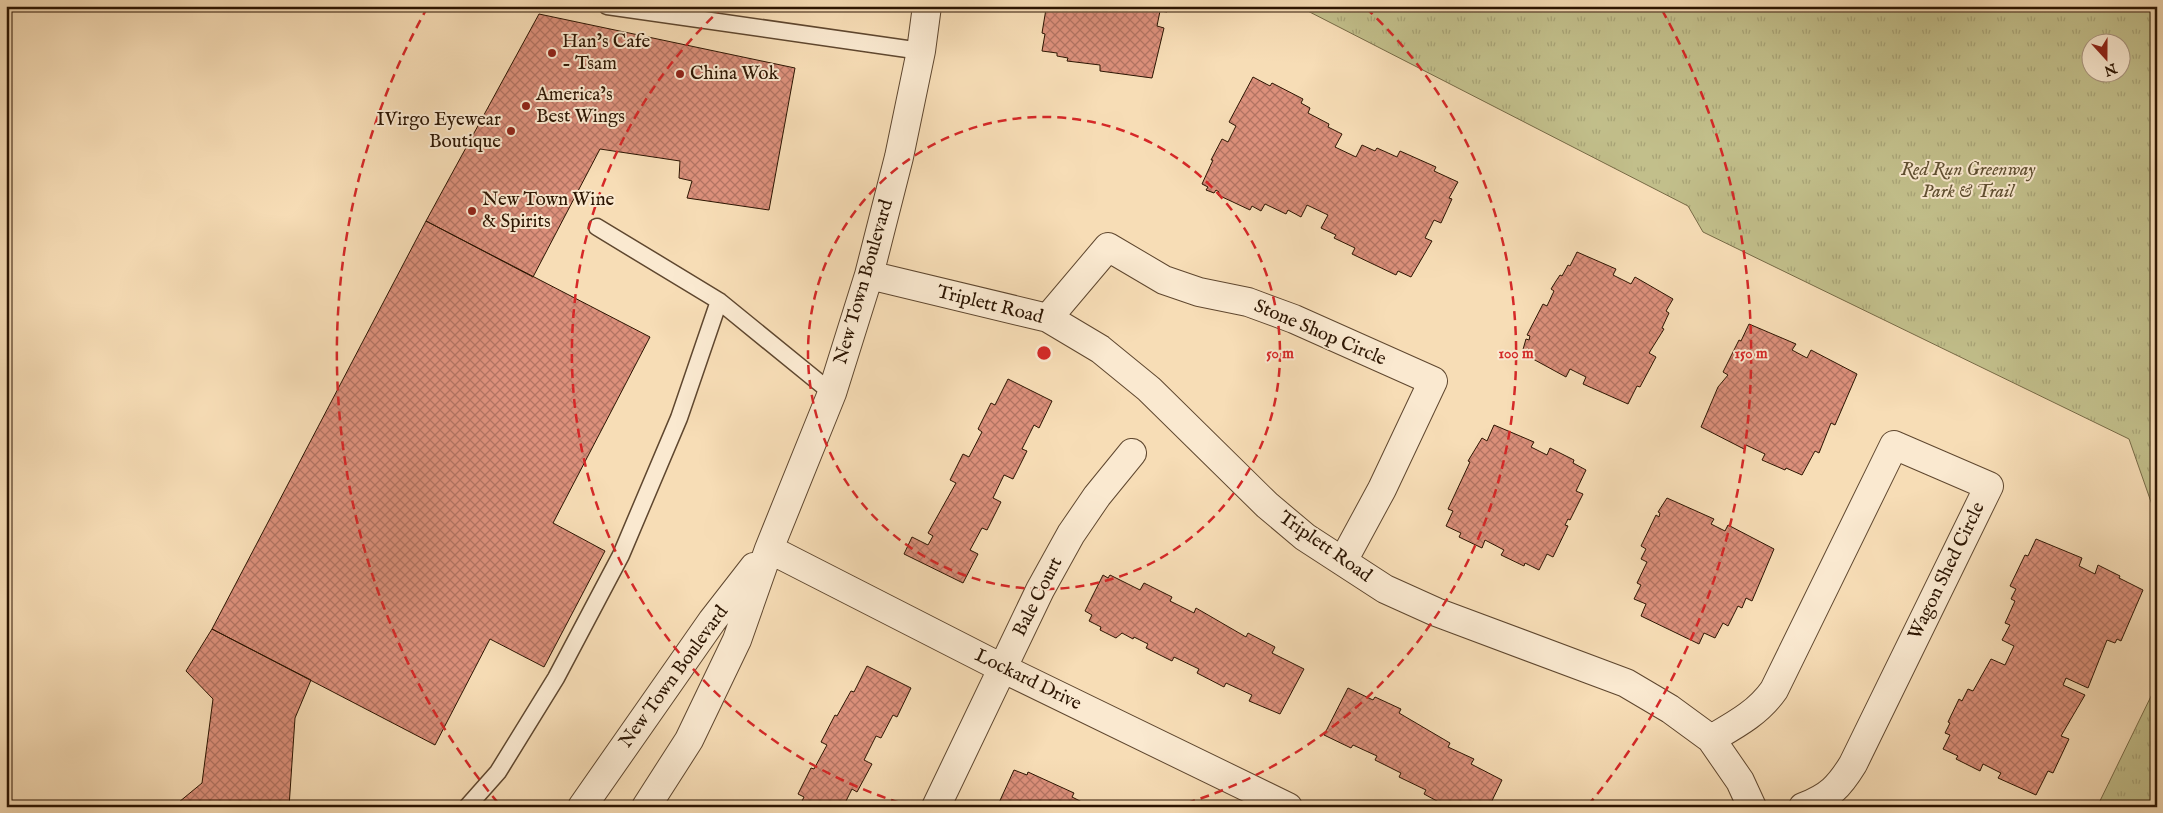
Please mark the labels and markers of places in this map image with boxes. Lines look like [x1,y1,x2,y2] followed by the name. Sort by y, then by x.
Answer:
[562,30,650,76] place label: Han’s Cafe - Tsam
[546,47,558,59] marker: Han’s Cafe - Tsam
[690,62,780,86] place label: China Wok
[674,68,686,80] marker: China Wok
[535,83,625,129] place label: America’s Best Wings
[520,100,532,112] marker: America’s Best Wings
[377,108,501,154] place label: IVirgo Eyewear Boutique
[505,125,517,137] marker: IVirgo Eyewear Boutique
[482,188,615,234] place label: New Town Wine & Spirits
[466,205,478,217] marker: New Town Wine & Spirits
[1035,344,1053,362] centre of rings

